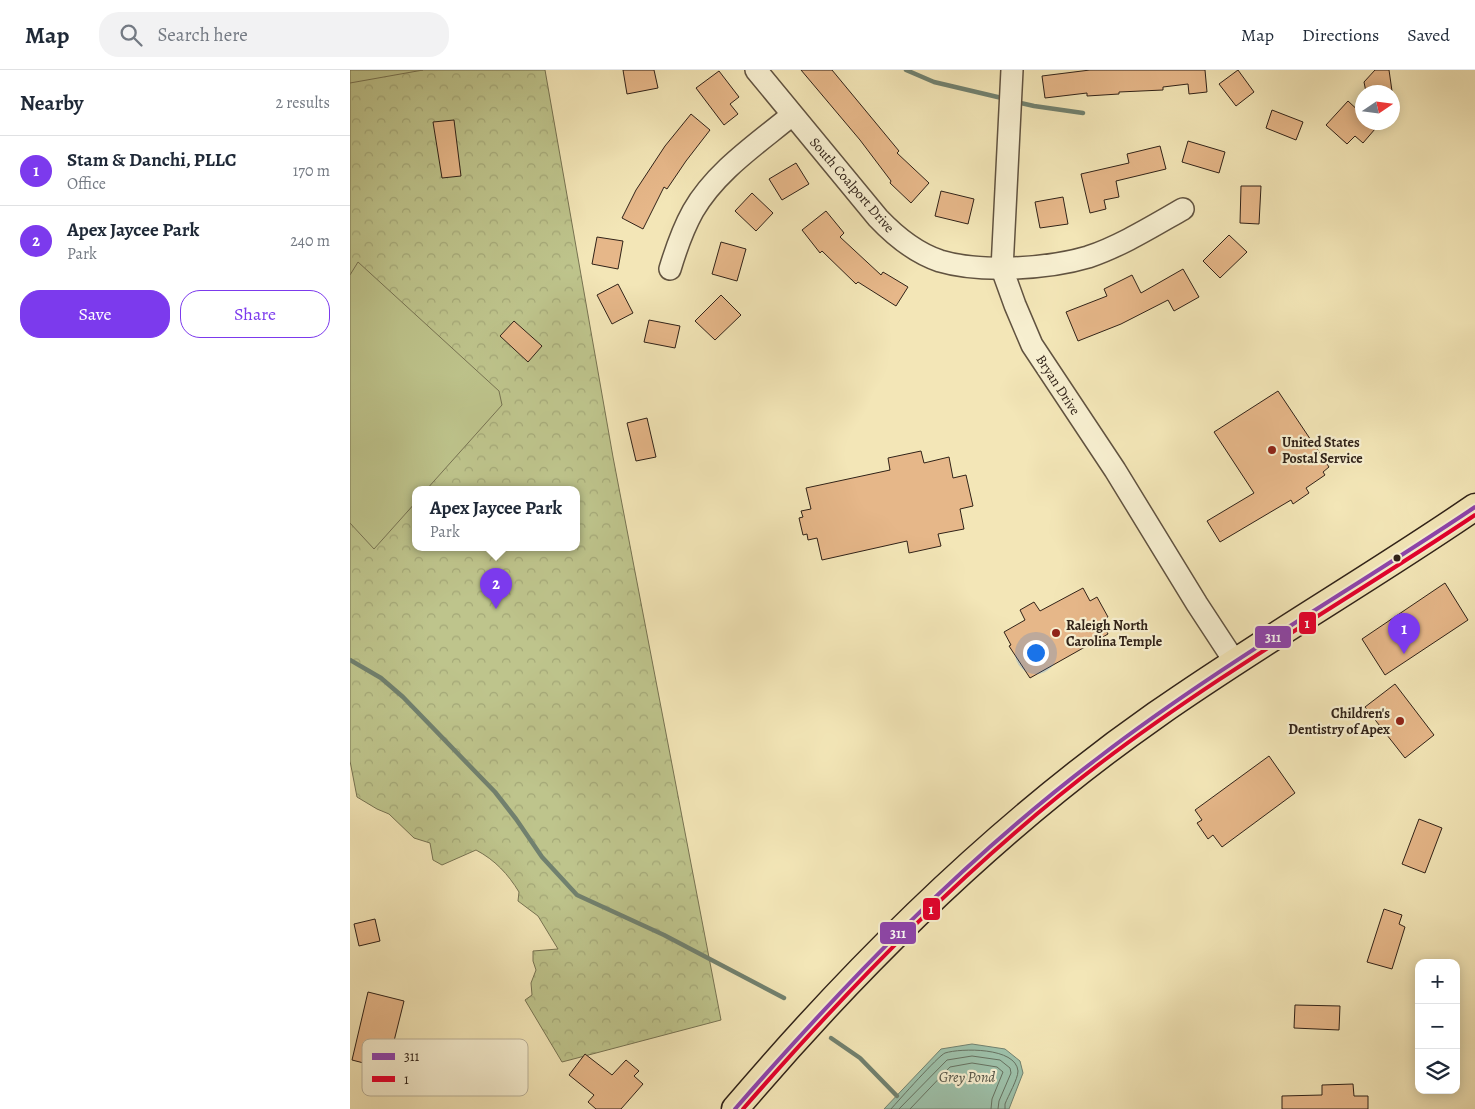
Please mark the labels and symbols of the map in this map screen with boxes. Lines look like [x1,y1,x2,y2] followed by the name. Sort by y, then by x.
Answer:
[1355,85,1400,130] north arrow
[805,133,899,237] street label: South Coalport Drive
[1031,351,1085,419] street label: Bryan Drive
[1282,433,1363,468] place label: United States Postal Service
[1266,444,1278,456] marker: United States Postal Service
[1392,553,1402,563] unlabelled marker
[480,568,512,609] pin: 2
[1298,611,1317,635] line badge: 1
[1388,613,1420,654] pin: 1
[1304,614,1310,633] text: 1
[1066,616,1163,651] place label: Raleigh North Carolina Temple
[1254,625,1292,649] line badge: 311
[1050,627,1062,639] marker: Raleigh North Carolina Temple
[1265,628,1281,647] text: 311
[1023,640,1049,666] your location
[1288,704,1390,739] place label: Children's Dentistry of Apex
[1394,715,1406,727] marker: Children's Dentistry of Apex
[922,897,941,921] line badge: 1
[928,900,934,919] text: 1
[879,921,917,945] line badge: 311
[890,924,906,943] text: 311
[362,1039,528,1096] legend
[404,1047,420,1066] text: 311
[939,1067,995,1087] water label: Grey Pond
[404,1070,409,1089] text: 1

